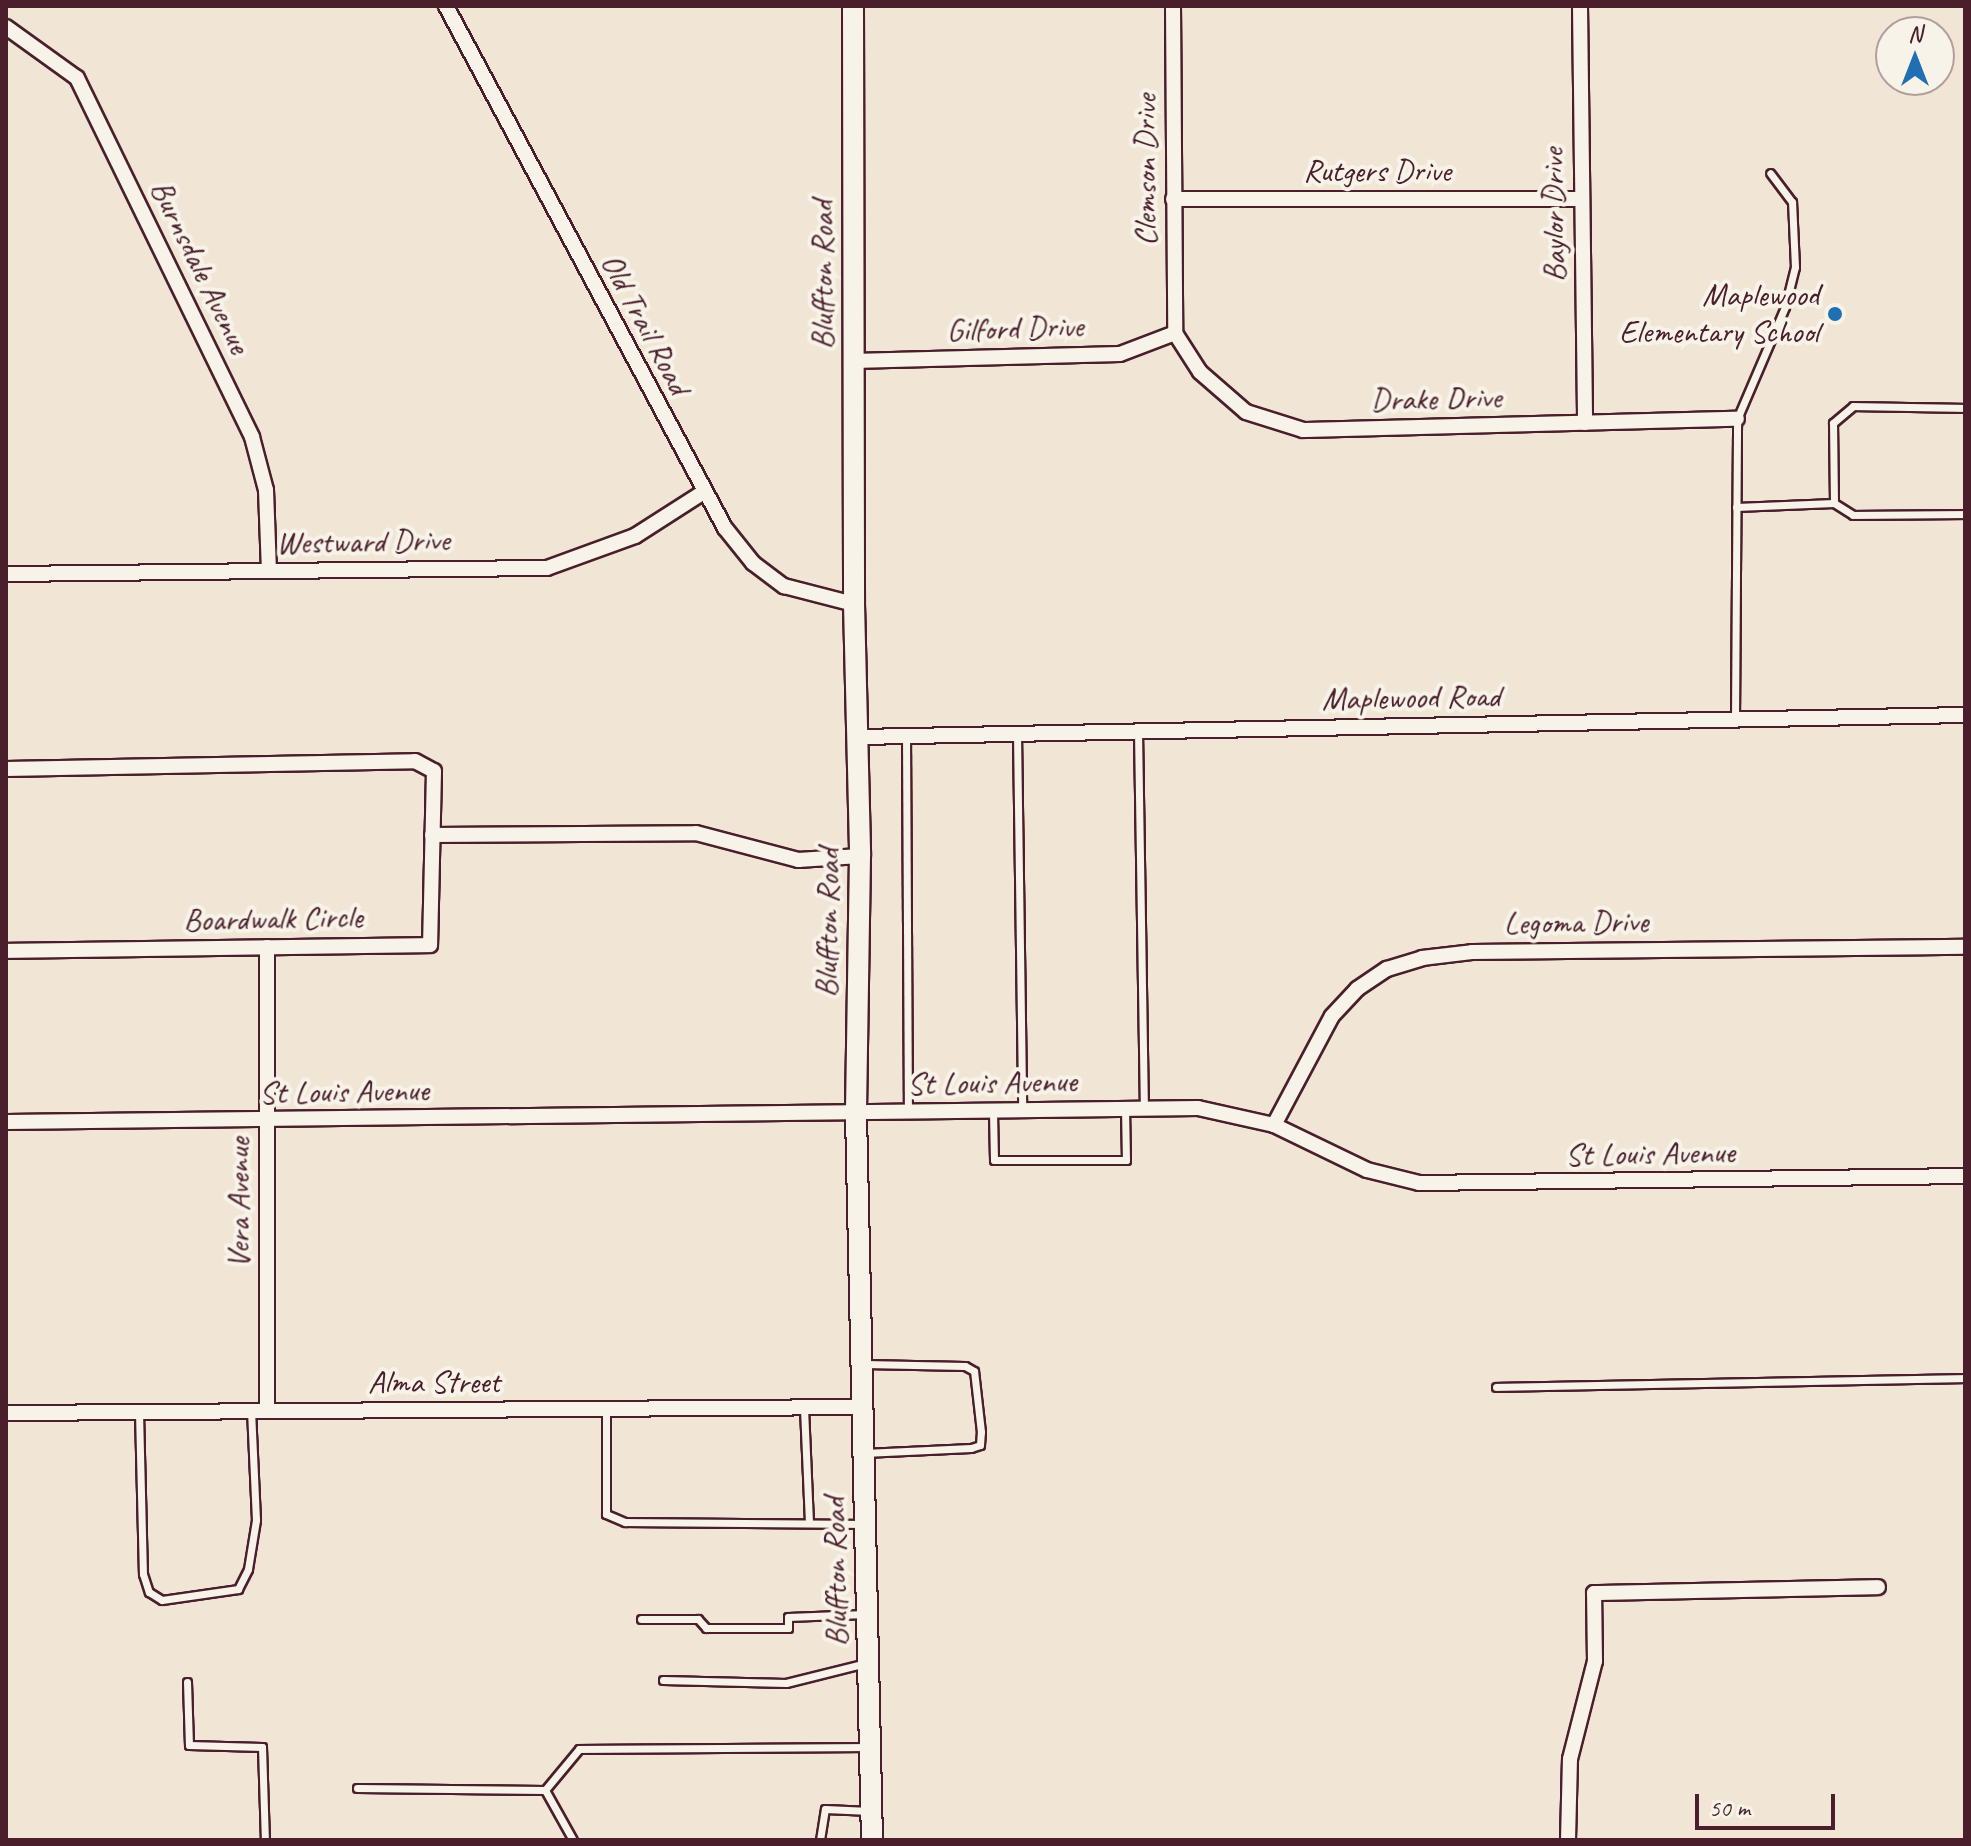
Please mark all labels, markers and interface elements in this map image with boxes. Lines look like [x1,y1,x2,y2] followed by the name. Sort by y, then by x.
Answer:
[1875,16,1955,96] north arrow
[1908,20,1922,48] text: N
[1127,94,1165,246] street label: Clemson Drive
[1534,148,1574,282] street label: Baylor Drive
[1303,152,1451,190] street label: Rutgers Drive
[142,174,258,360] street label: Burnsdale Avenue
[804,201,842,349] street label: Bluffton Road
[592,248,698,400] street label: Old Trail Road
[1619,277,1819,352] place label: Maplewood Elementary School
[1826,305,1844,323] marker: Maplewood Elementary School
[946,307,1084,351] street label: Gilford Drive
[1370,379,1502,419] street label: Drake Drive
[276,521,450,563] street label: Westward Drive
[1322,677,1500,719] street label: Maplewood Road
[808,849,848,997] street label: Bluffton Road
[183,898,363,940] street label: Boardwalk Circle
[1503,903,1649,943] street label: Legoma Drive
[907,1062,1077,1104] street label: St Louis Avenue
[259,1071,429,1113] street label: St Louis Avenue
[1565,1133,1735,1175] street label: St Louis Avenue
[220,1138,258,1268] street label: Vera Avenue
[368,1363,500,1401] street label: Alma Street
[816,1498,856,1646] street label: Bluffton Road
[1699,1778,1839,1828] scale bar
[1709,1793,1750,1823] text: 50 m

